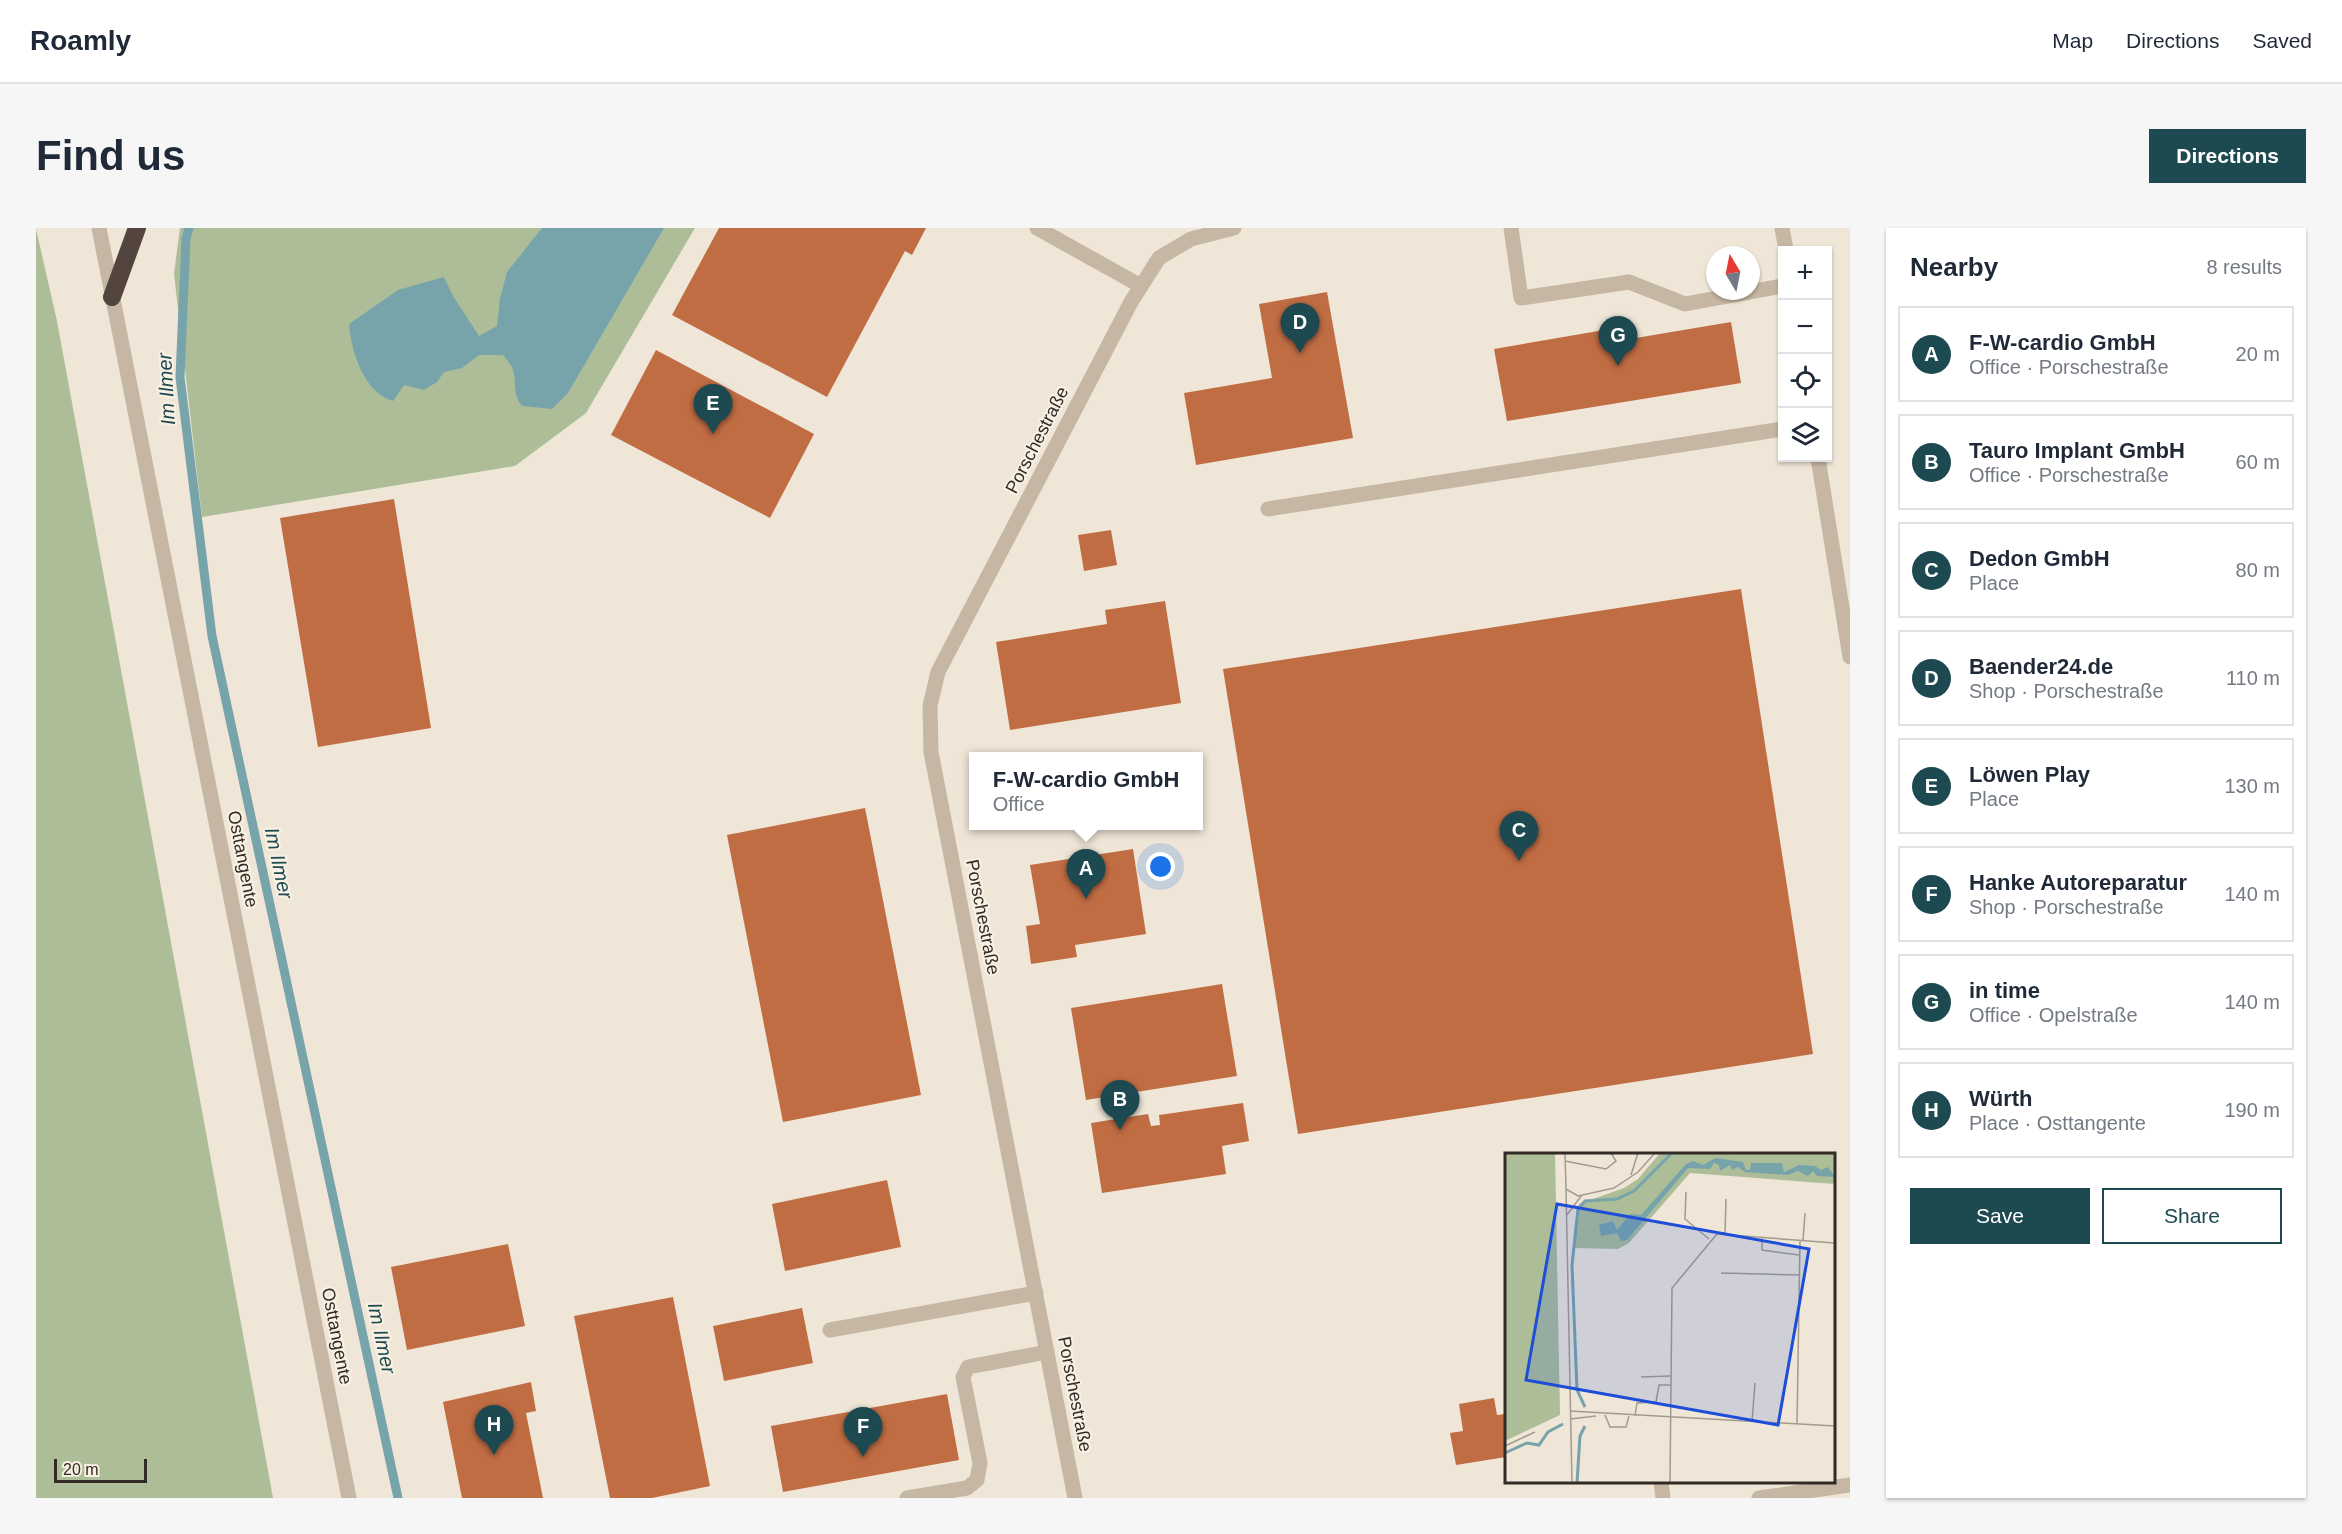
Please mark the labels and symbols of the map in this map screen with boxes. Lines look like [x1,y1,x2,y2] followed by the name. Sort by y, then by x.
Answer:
[1706,246,1760,300] north arrow
[1280,304,1320,353] pin: D
[1598,316,1638,366] pin: G
[153,351,179,426] water label: Im Ilmer
[1002,383,1072,497] street label: Porschestraße
[694,384,732,434] pin: E
[224,809,262,909] street label: Osttangente
[1500,812,1538,861] pin: C
[261,825,298,902] water label: Im Ilmer
[1066,850,1106,899] pin: A
[1146,852,1175,881] your location
[962,858,1004,976] street label: Porschestraße
[1100,1080,1140,1130] pin: B
[1505,1153,1835,1483] inset map
[318,1286,356,1386] street label: Osttangente
[364,1300,401,1377] water label: Im Ilmer
[1054,1335,1096,1453] street label: Porschestraße
[474,1406,514,1455] pin: H
[844,1408,882,1457] pin: F
[54,1456,147,1484] scale bar

